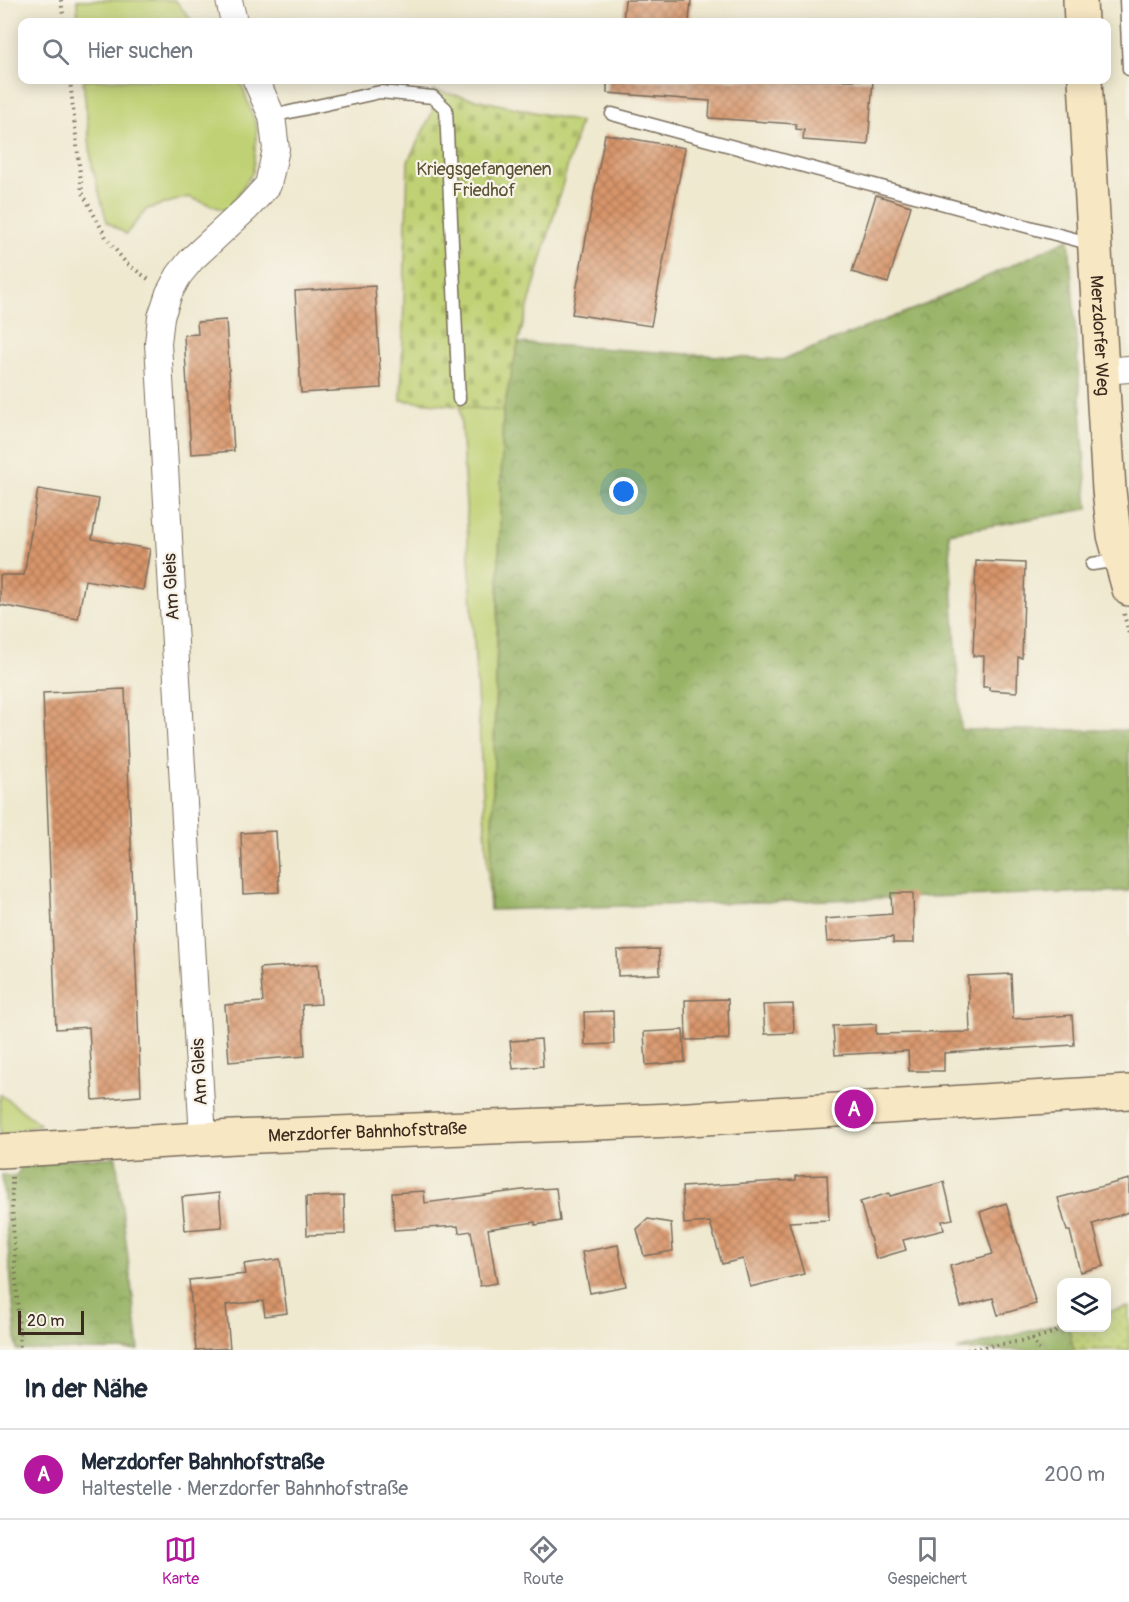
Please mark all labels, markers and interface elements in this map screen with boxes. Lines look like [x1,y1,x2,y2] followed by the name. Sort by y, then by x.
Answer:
[18,18,1111,84] search box
[39,35,72,68] icon: search
[87,37,193,65] text: Hier suchen
[416,158,552,202] park label: Kriegsgefangenen Friedhof
[1084,275,1114,397] street label: Merzdorfer Weg
[609,477,638,506] your location
[158,553,185,621] street label: Am Gleis
[186,1038,213,1106] street label: Am Gleis
[834,1086,874,1132] pin: A
[268,1117,468,1148] street label: Merzdorfer Bahnhofstraße
[1057,1278,1111,1332] map controls
[1057,1278,1111,1332] button: layers
[18,1308,84,1336] scale bar
[27,1311,65,1331] text: 20 m
[24,1373,147,1405] text: In der Nähe
[81,1448,324,1476] text: Merzdorfer Bahnhofstraße
[37,1462,50,1487] text: A
[1044,1462,1105,1487] text: 200 m
[81,1476,408,1501] text: Haltestelle · Merzdorfer Bahnhofstraße
[162,1533,199,1589] tab: Karte
[523,1533,563,1589] tab: Route
[887,1533,967,1589] tab: Gespeichert

